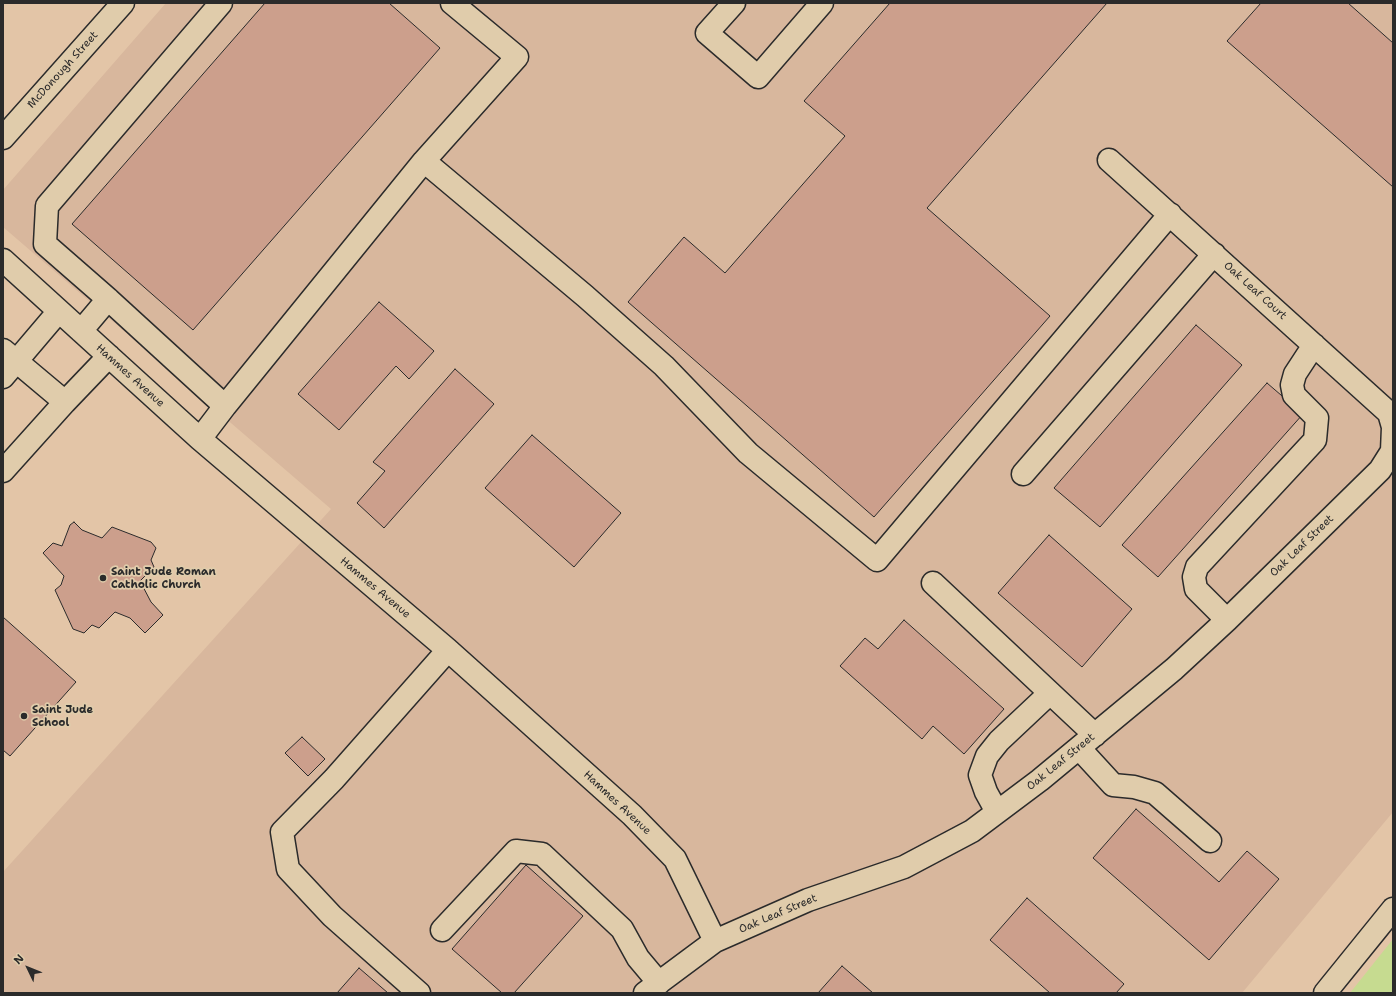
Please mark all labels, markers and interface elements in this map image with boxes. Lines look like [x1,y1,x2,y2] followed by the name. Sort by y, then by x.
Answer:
[25,29,101,111] street label: McDonough Street
[1221,259,1289,323] street label: Oak Leaf Court
[93,342,167,410] street label: Hammes Avenue
[1267,512,1337,580] street label: Oak Leaf Street
[337,555,413,621] street label: Hammes Avenue
[111,565,216,591] place label: Saint Jude Roman Catholic Church
[98,573,108,583] marker: Saint Jude Roman Catholic Church
[32,703,93,729] place label: Saint Jude School
[19,711,29,721] marker: Saint Jude School
[1024,731,1098,793] street label: Oak Leaf Street
[580,768,654,838] street label: Hammes Avenue
[737,892,819,936] street label: Oak Leaf Street
[8,948,48,988] north arrow
[10,951,27,968] text: N

